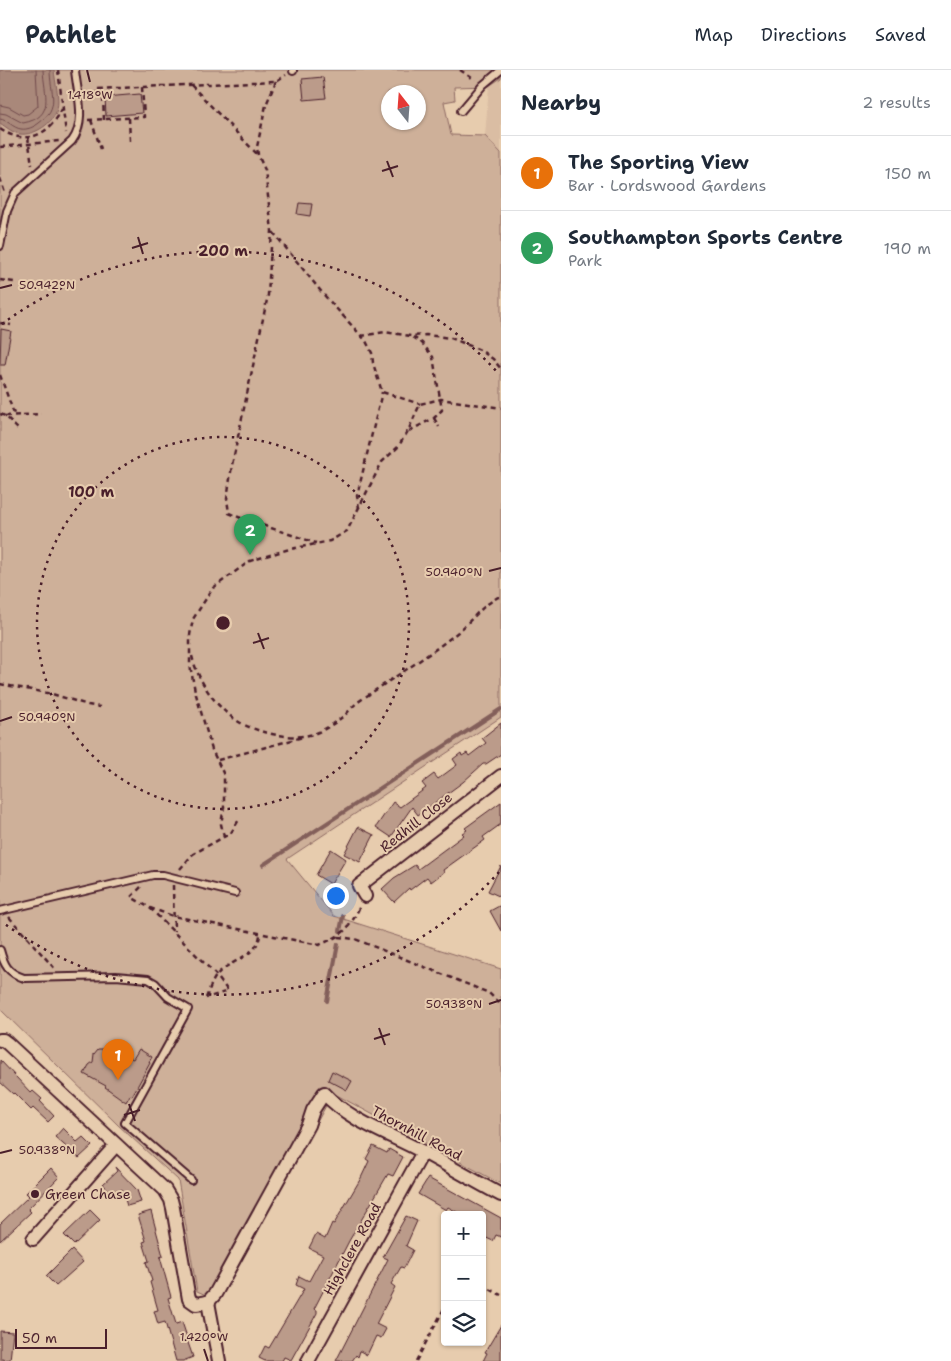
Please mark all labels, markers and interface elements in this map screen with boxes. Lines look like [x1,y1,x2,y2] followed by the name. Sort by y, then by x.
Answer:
[25,19,116,51] text: Pathlet
[695,23,733,47] text: Map
[761,23,847,47] text: Directions
[875,23,926,47] text: Saved
[381,85,426,130] north arrow
[67,87,113,103] text: 1.418°W
[521,89,601,117] text: Nearby
[862,92,931,113] text: 2 results
[568,150,749,175] text: The Sporting View
[533,163,541,184] text: 1
[884,163,931,184] text: 150 m
[568,175,766,196] text: Bar · Lordswood Gardens
[568,225,843,250] text: Southampton Sports Centre
[531,238,543,259] text: 2
[884,238,931,259] text: 190 m
[198,241,248,261] text: 200 m
[568,250,602,271] text: Park
[19,277,75,293] text: 50.942°N
[68,482,114,502] text: 100 m
[234,514,266,555] pin: 2
[426,564,482,580] text: 50.940°N
[214,614,232,632] centre of rings
[19,709,75,725] text: 50.940°N
[376,788,456,856] street label: Redhill Close
[323,883,349,909] your location
[426,996,482,1012] text: 50.938°N
[102,1039,134,1080] pin: 1
[368,1101,466,1165] street label: Thornhill Road
[19,1142,75,1158] text: 50.938°N
[45,1185,131,1203] place label: Green Chase
[29,1188,41,1200] marker: Green Chase
[319,1199,385,1298] street label: Highclere Road
[441,1211,486,1346] map controls
[441,1211,486,1256] button: +
[441,1256,486,1301] button: −
[441,1301,486,1346] button: layers
[15,1326,108,1349] scale bar
[22,1329,57,1347] text: 50 m
[180,1329,228,1345] text: 1.420°W

